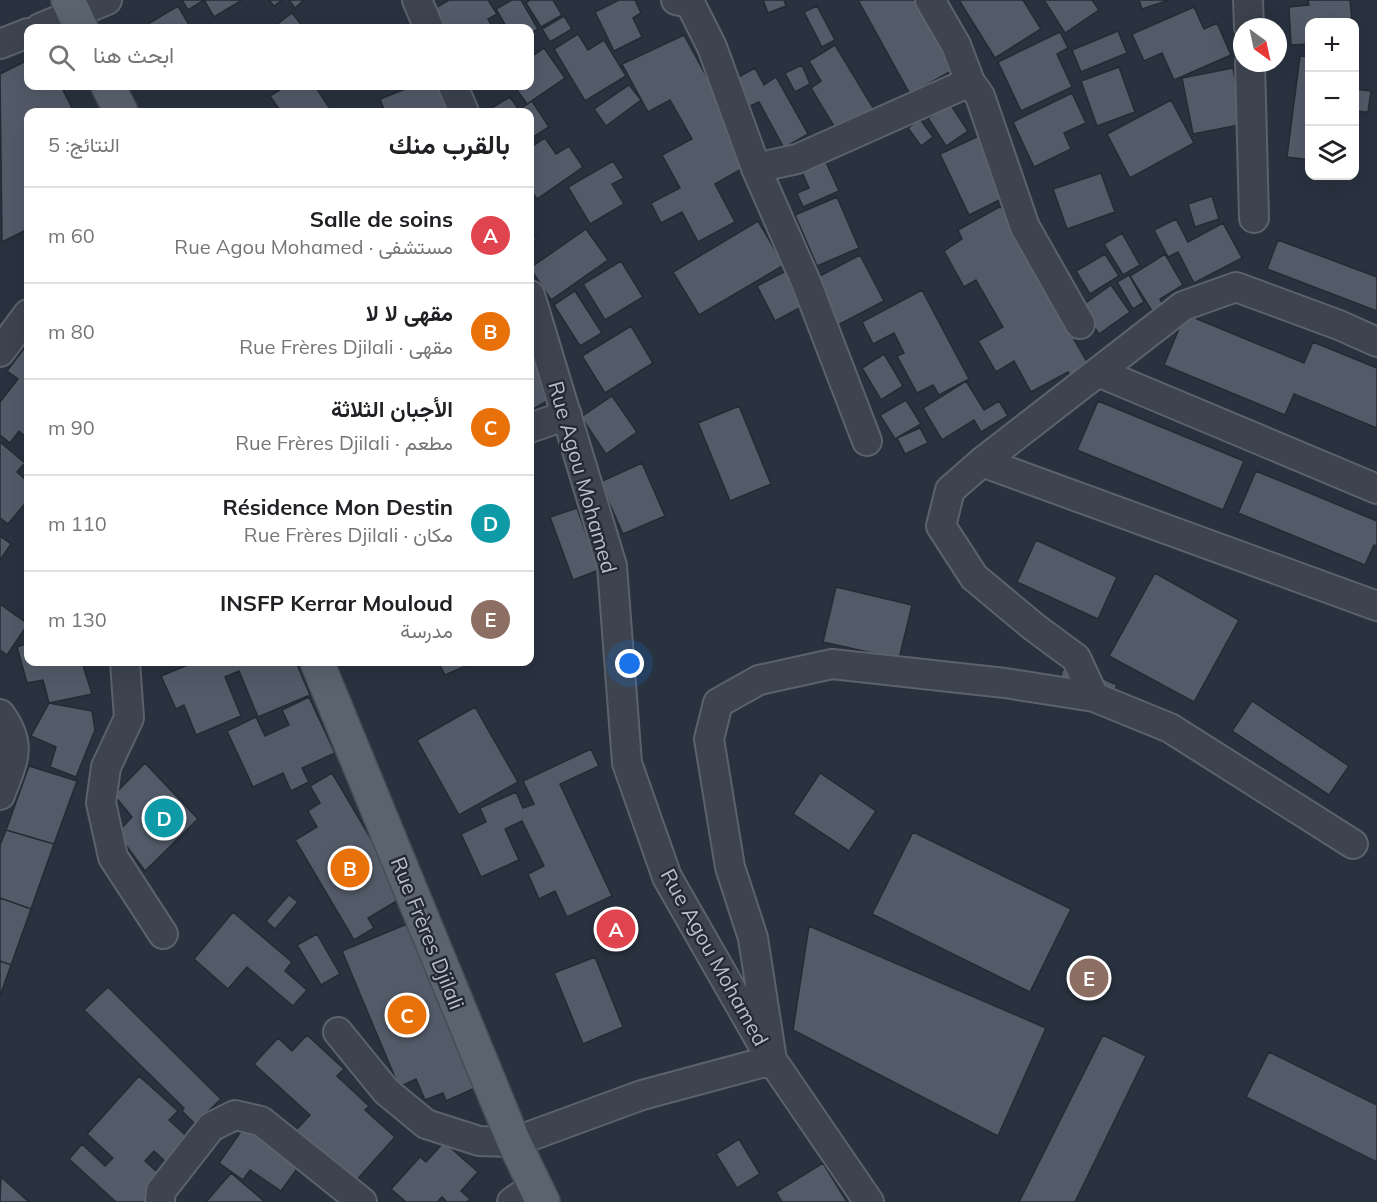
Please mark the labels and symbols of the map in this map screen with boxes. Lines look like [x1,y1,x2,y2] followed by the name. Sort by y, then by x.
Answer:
[1233,18,1287,72] north arrow
[543,378,623,576] street label: Rue Agou Mohamed
[615,649,644,678] your location
[144,796,184,840] pin: D
[330,846,370,890] pin: B
[386,853,470,1013] street label: Rue Frères Djilali
[656,864,774,1050] street label: Rue Agou Mohamed
[596,906,636,952] pin: A
[1070,956,1108,1000] pin: E
[388,992,426,1038] pin: C

